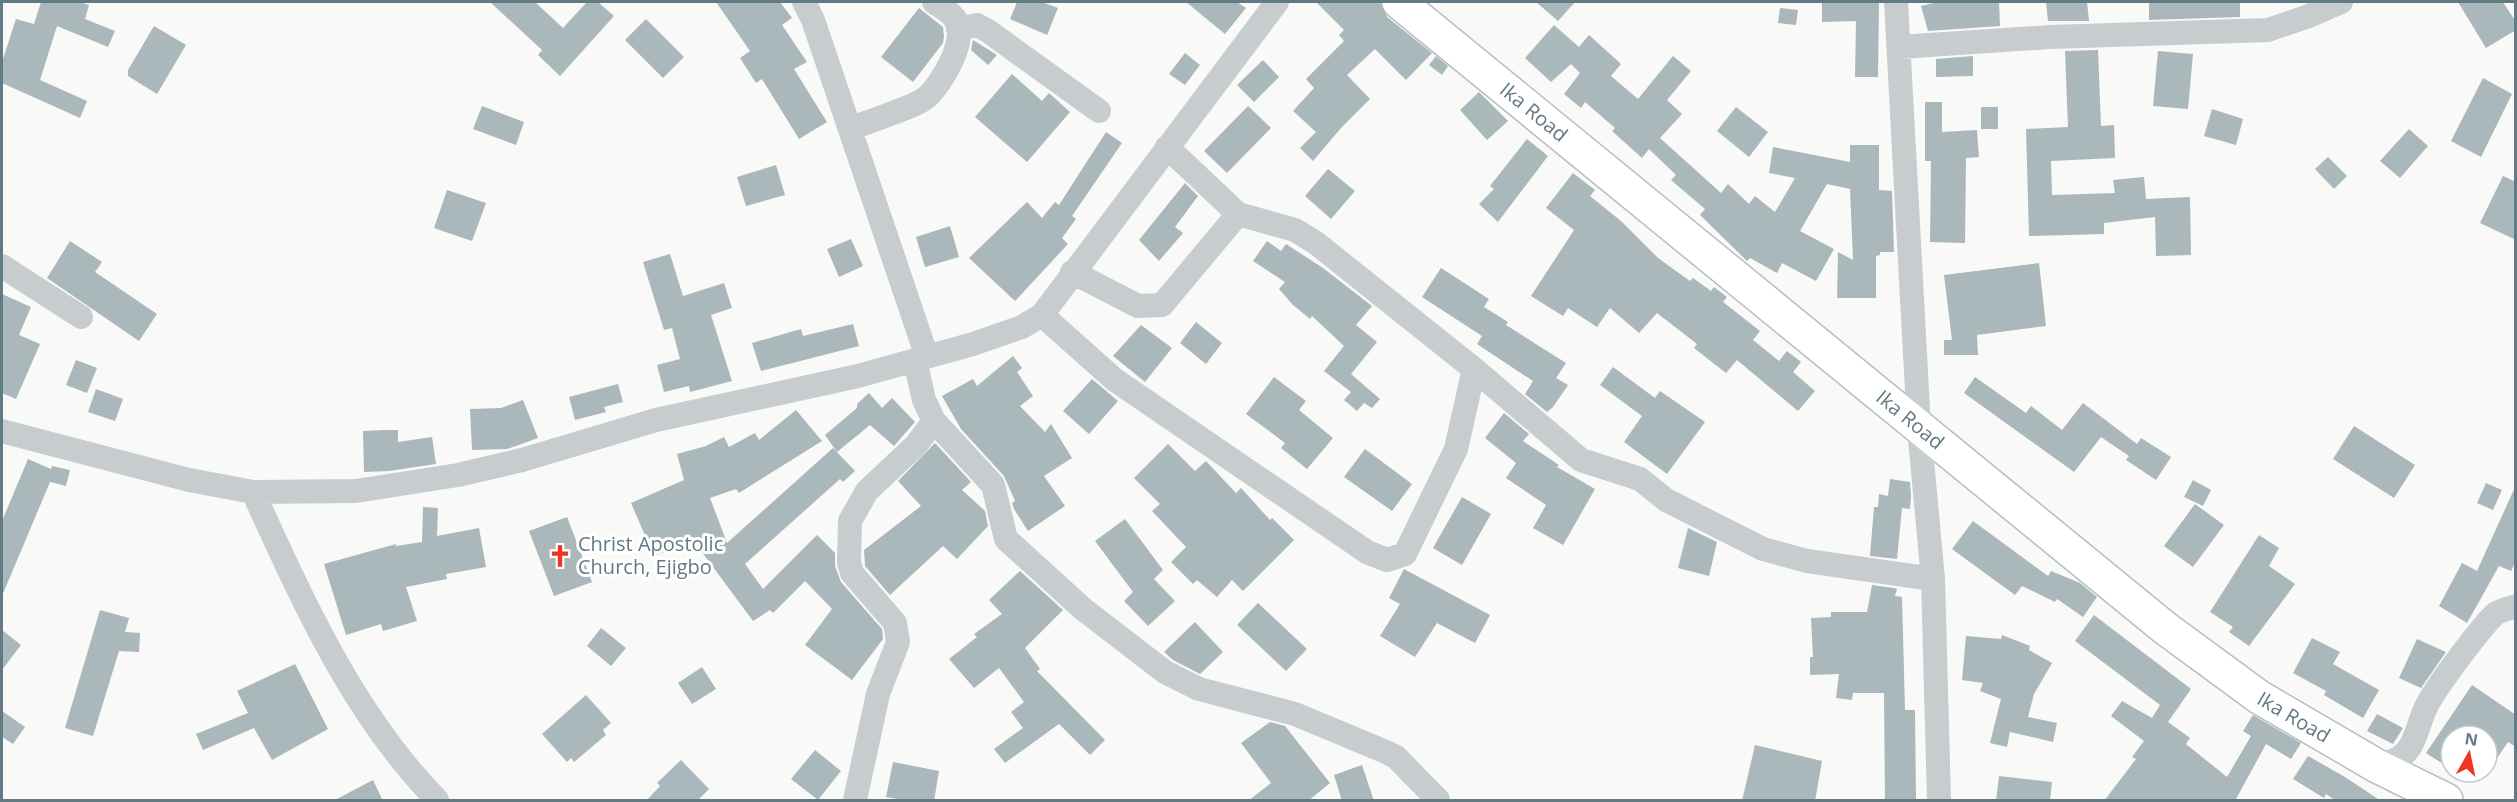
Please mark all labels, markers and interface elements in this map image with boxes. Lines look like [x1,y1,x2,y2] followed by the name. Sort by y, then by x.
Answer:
[1494,76,1574,148] street label: Ika Road
[1871,383,1950,455] street label: Ika Road
[578,530,723,580] place label: Christ Apostolic Church, Ejigbo
[547,543,573,569] church icon: Christ Apostolic Church, Ejigbo
[2252,685,2335,749] street label: Ika Road
[2439,724,2499,784] north arrow
[2463,727,2479,751] text: N

